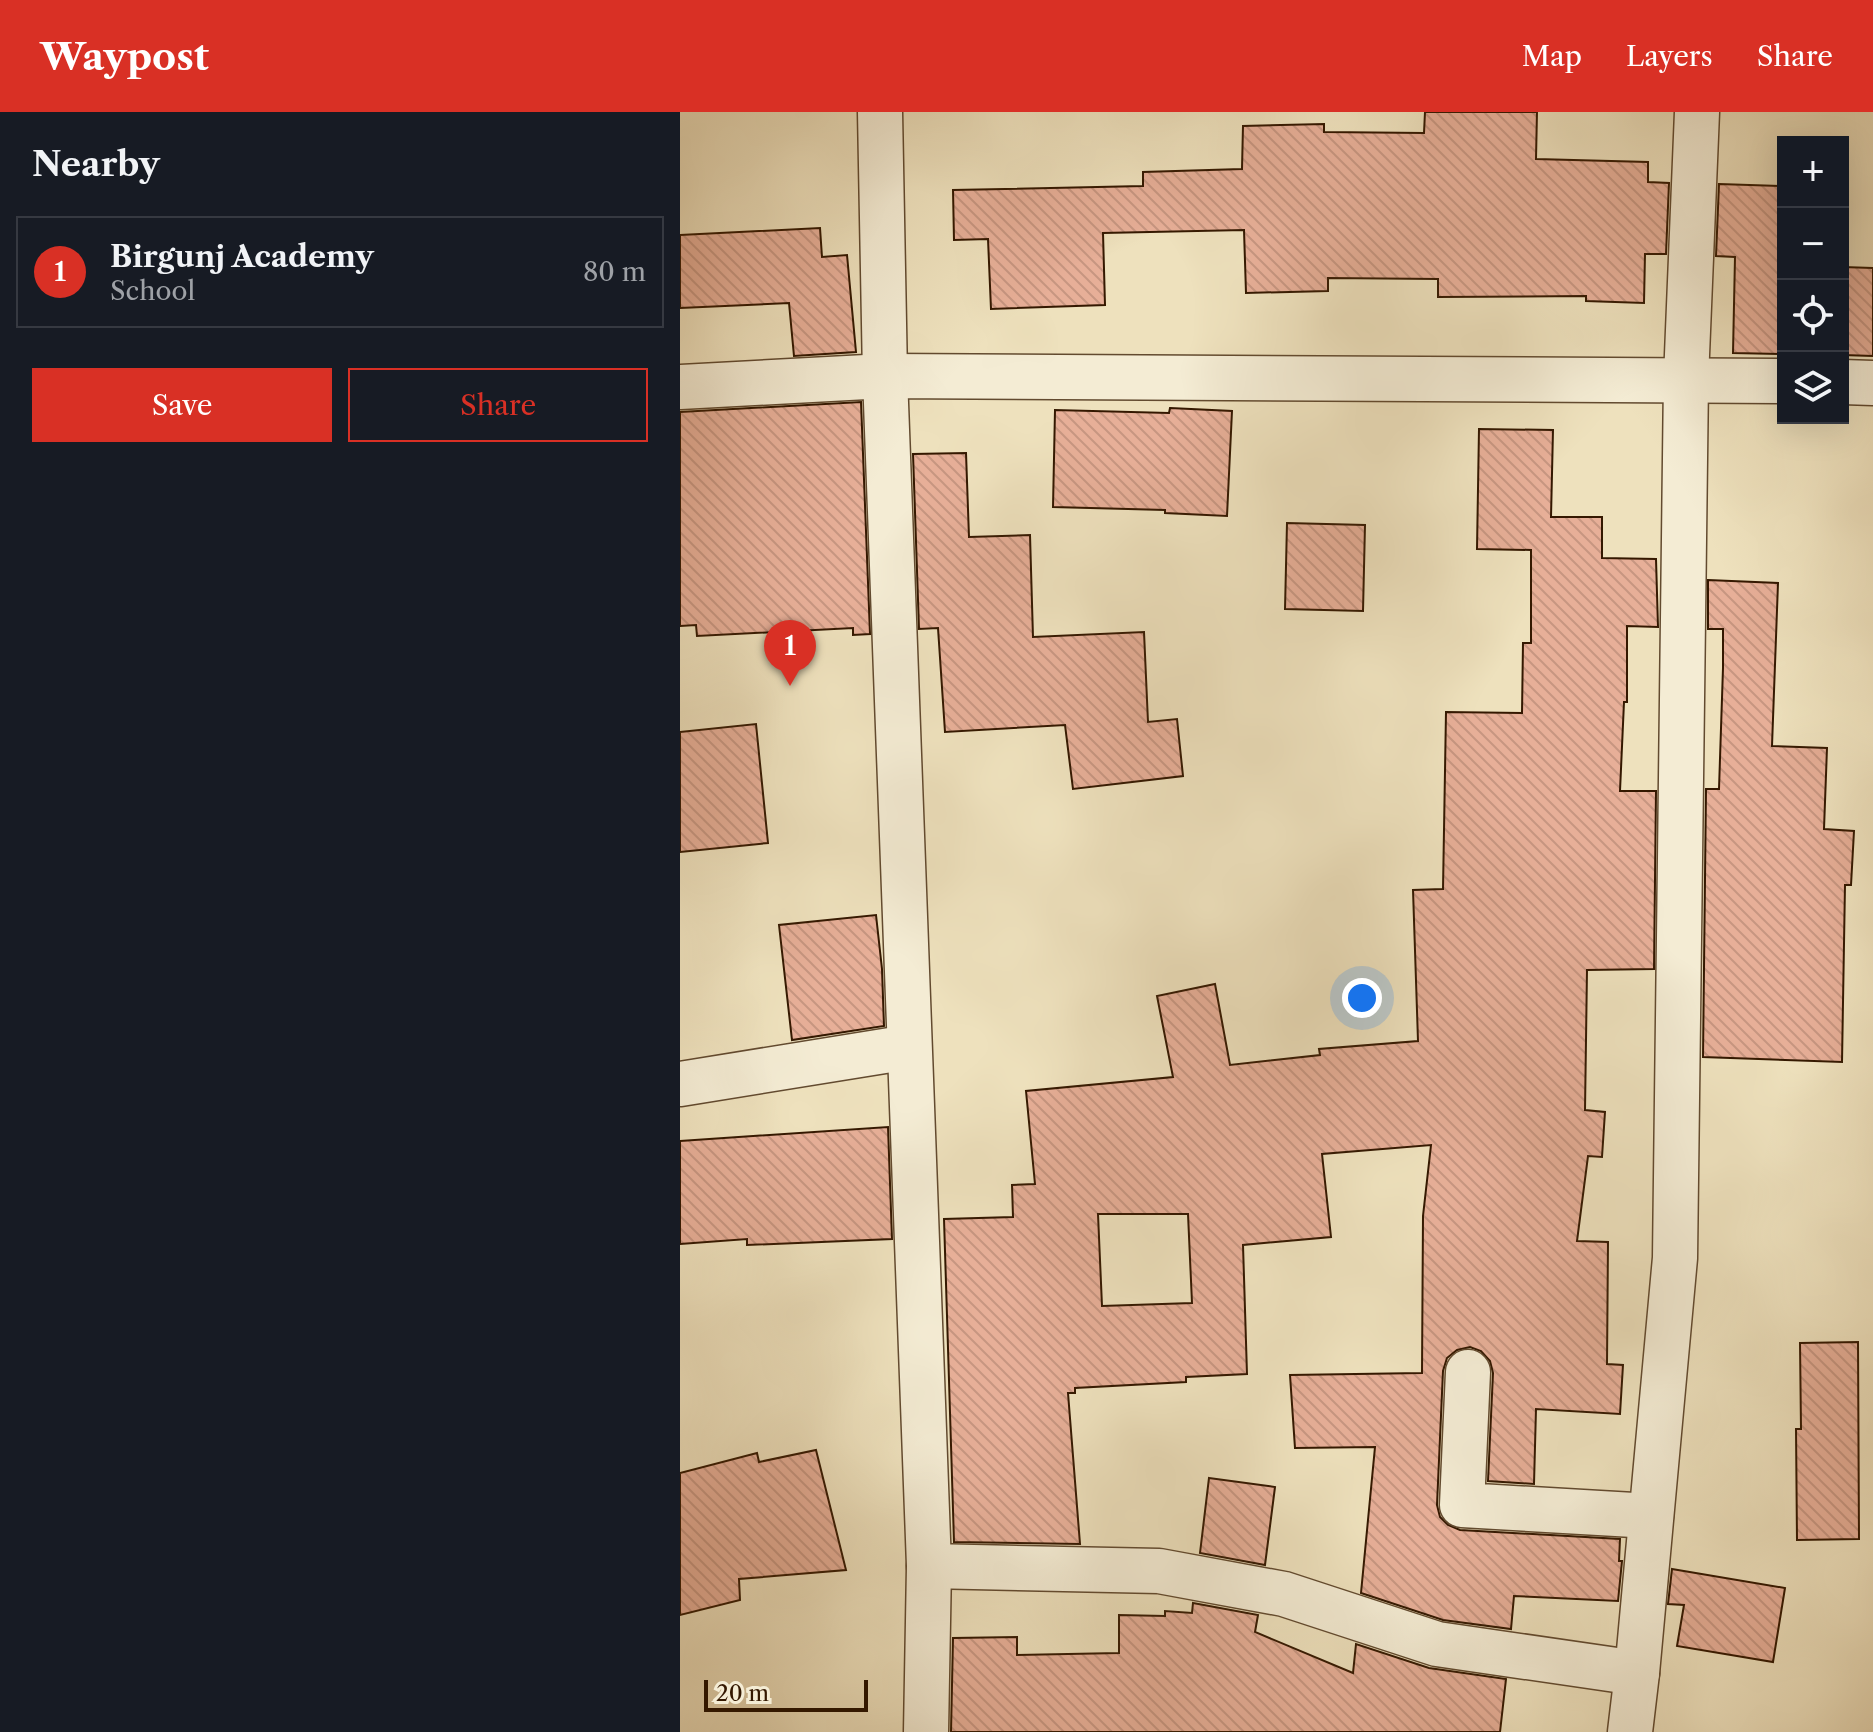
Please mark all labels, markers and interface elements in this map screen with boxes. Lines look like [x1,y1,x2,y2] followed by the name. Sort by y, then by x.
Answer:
[40,33,209,80] text: Waypost
[1522,39,1582,73] text: Map
[1626,39,1713,73] text: Layers
[1757,39,1833,73] text: Share
[1777,136,1849,424] map controls
[1777,136,1849,208] button: +
[32,143,160,185] text: Nearby
[1777,208,1849,280] button: −
[110,238,374,275] text: Birgunj Academy
[54,256,66,288] text: 1
[583,256,646,288] text: 80 m
[110,275,195,307] text: School
[1777,280,1849,352] button: locate
[1777,352,1849,424] button: layers
[32,368,332,442] button: Save
[348,368,648,442] button: Share
[764,620,816,686] pin: 1
[1342,978,1382,1018] your location
[704,1676,868,1712] scale bar
[716,1680,769,1707] text: 20 m

